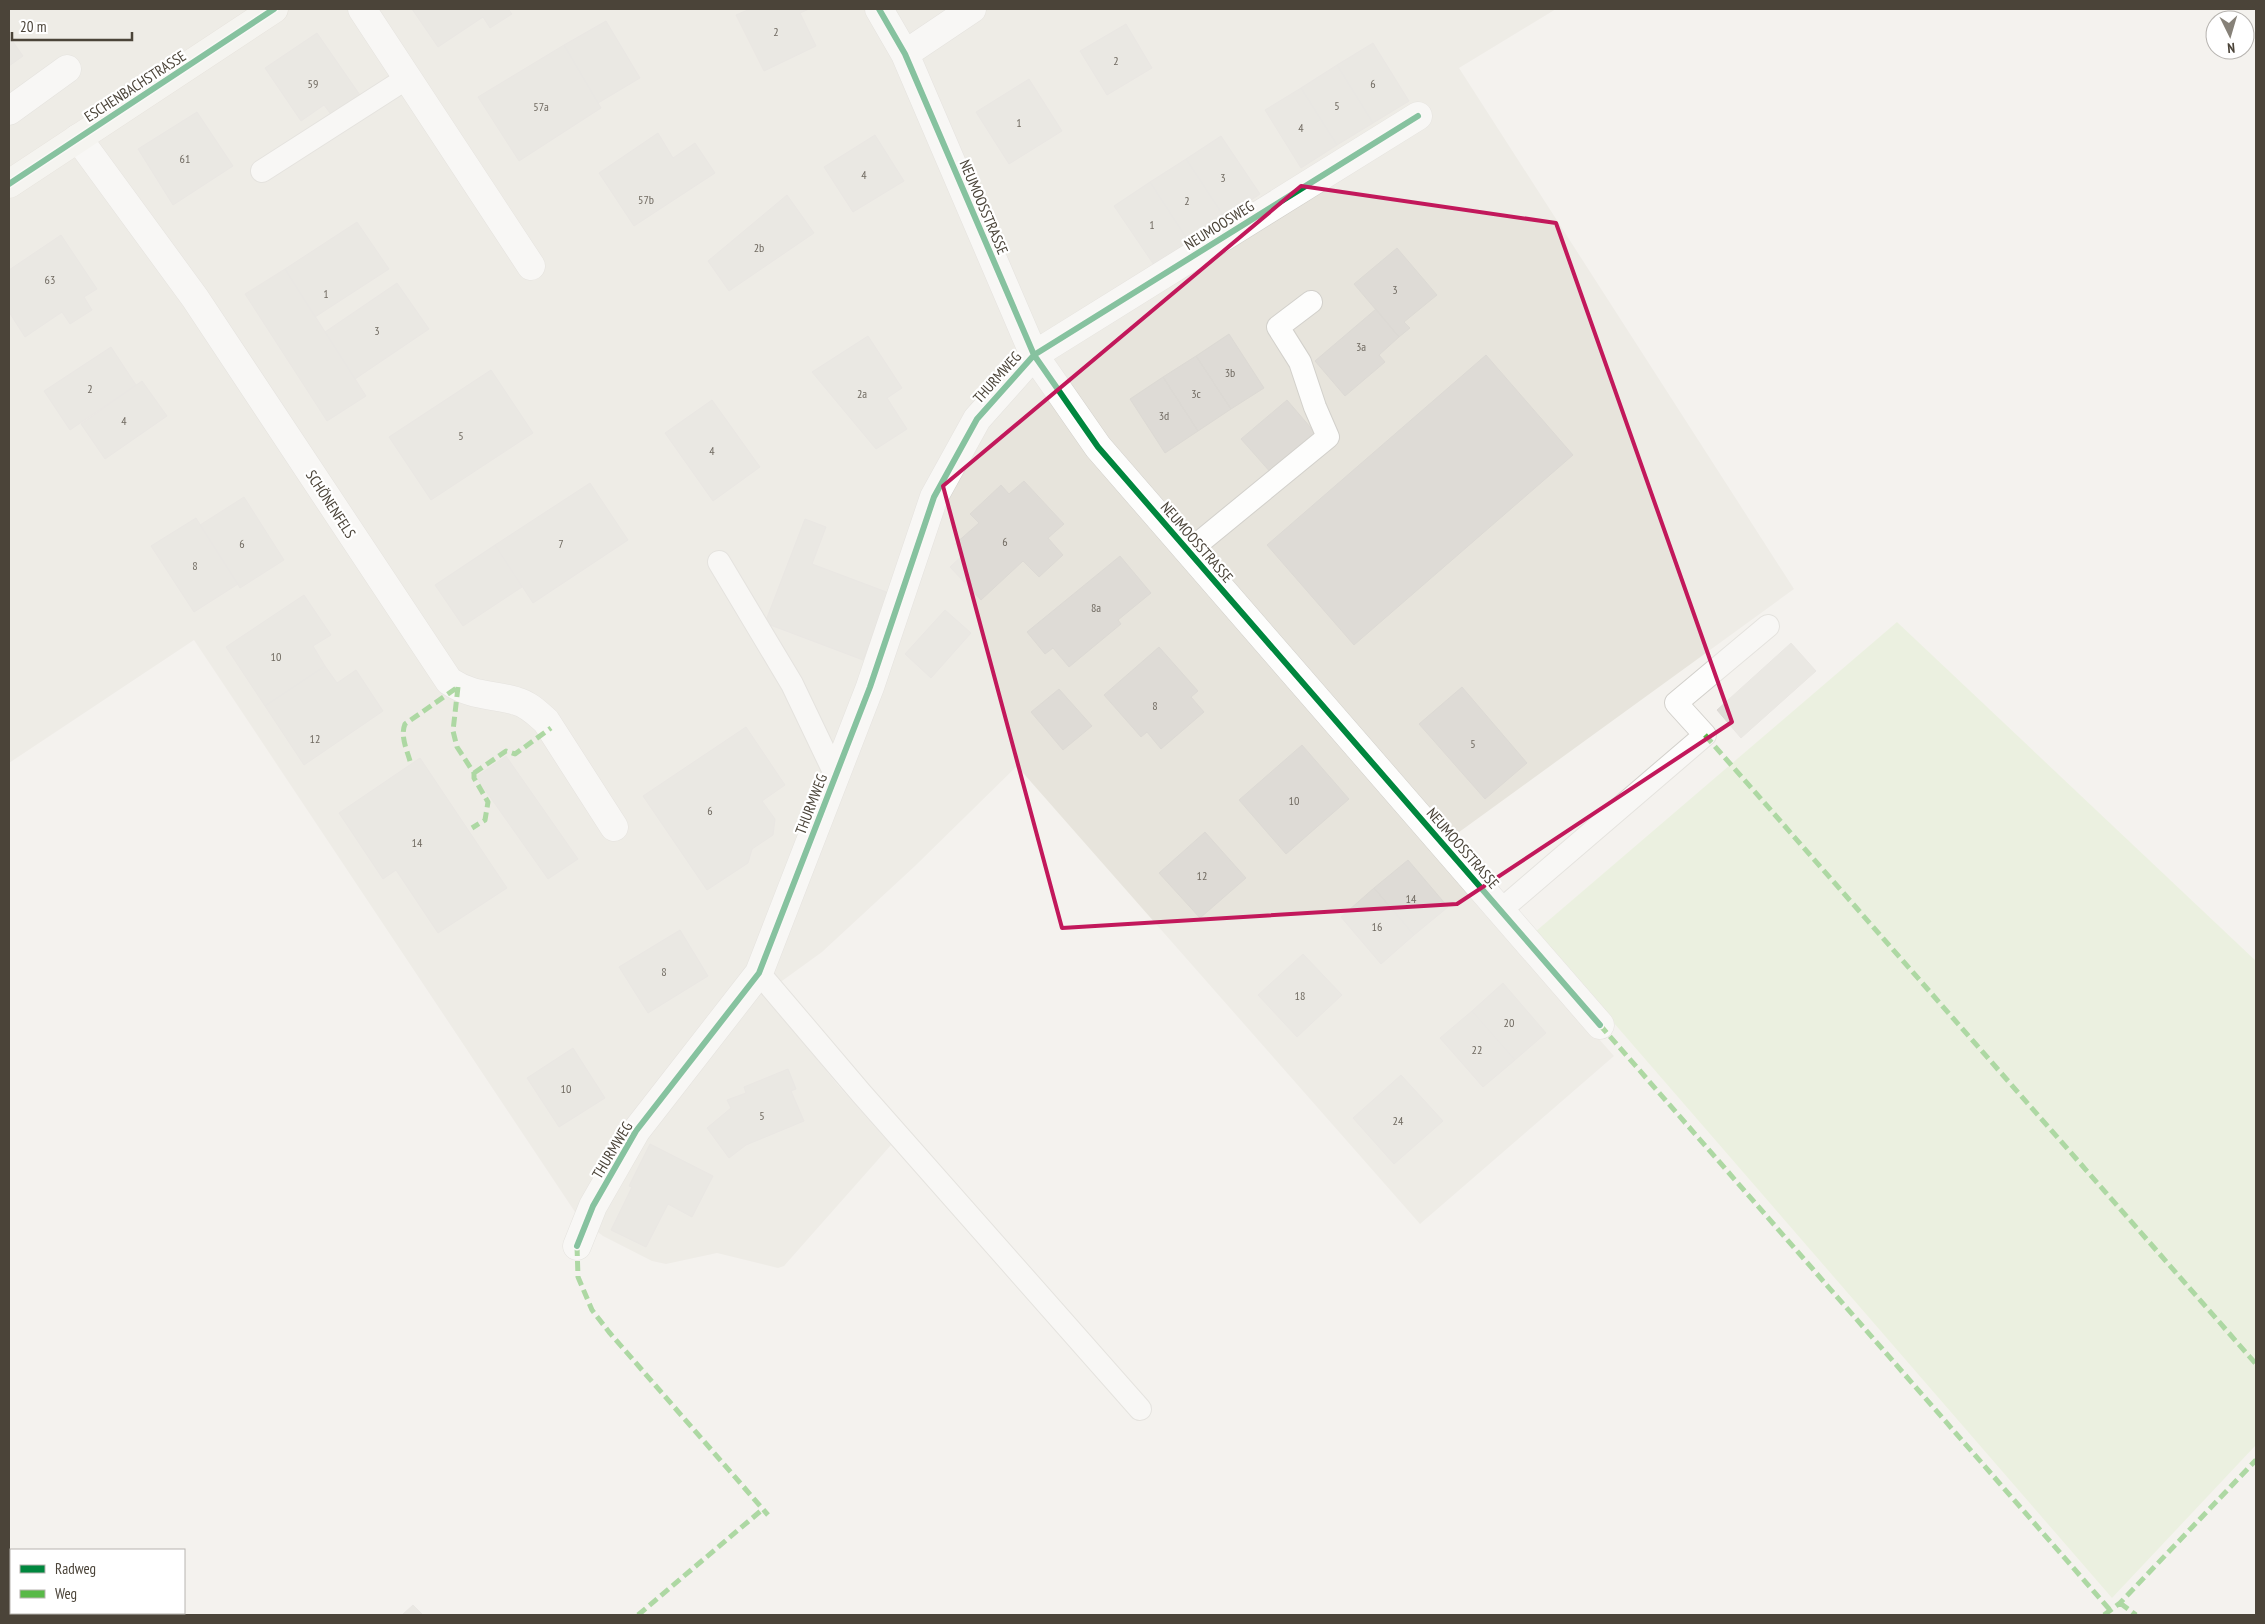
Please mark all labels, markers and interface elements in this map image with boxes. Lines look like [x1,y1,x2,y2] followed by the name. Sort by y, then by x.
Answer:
[12,10,132,42] scale bar
[2205,10,2255,60] north arrow
[20,17,46,36] text: 20 m
[773,24,779,39] house number: 2
[2227,39,2236,57] text: N
[81,46,189,126] street label: ESCHENBACHSTRASSE
[1113,53,1119,68] house number: 2
[308,76,318,91] house number: 59
[1370,76,1376,91] house number: 6
[1334,98,1340,113] house number: 5
[533,99,549,114] house number: 57a
[1016,115,1022,130] house number: 1
[1298,120,1304,135] house number: 4
[180,151,190,166] house number: 61
[955,157,1013,257] street label: NEUMOOSSTRASSE
[861,167,867,182] house number: 4
[1220,170,1226,185] house number: 3
[638,192,654,207] house number: 57b
[1184,193,1190,208] house number: 2
[1181,196,1257,254] street label: NEUMOOSWEG
[1149,217,1155,232] house number: 1
[754,240,764,255] house number: 2b
[45,272,55,287] house number: 63
[1392,282,1398,297] house number: 3
[323,286,329,301] house number: 1
[374,323,380,338] house number: 3
[1356,339,1366,354] house number: 3a
[969,347,1025,407] street label: THURMWEG
[1225,365,1235,380] house number: 3b
[87,381,93,396] house number: 2
[857,386,867,401] house number: 2a
[1191,386,1202,401] house number: 3c
[1159,408,1169,423] house number: 3d
[121,413,127,428] house number: 4
[458,428,464,443] house number: 5
[709,443,715,458] house number: 4
[302,466,360,542] street label: SCHÖNENFELS
[1157,498,1237,586] street label: NEUMOOSSTRASSE
[1002,534,1008,549] house number: 6
[239,536,245,551] house number: 6
[558,536,564,551] house number: 7
[192,558,198,573] house number: 8
[1091,600,1101,615] house number: 8a
[271,649,281,664] house number: 10
[1152,698,1158,713] house number: 8
[310,731,320,746] house number: 12
[1470,736,1476,751] house number: 5
[791,771,831,837] street label: THURMWEG
[1289,793,1299,808] house number: 10
[707,803,713,818] house number: 6
[1423,804,1503,892] street label: NEUMOOSSTRASSE
[412,835,423,850] house number: 14
[1197,868,1207,883] house number: 12
[1406,891,1417,906] house number: 14
[1372,919,1382,934] house number: 16
[661,964,667,979] house number: 8
[1295,988,1305,1003] house number: 18
[1504,1015,1514,1030] house number: 20
[1472,1042,1482,1057] house number: 22
[561,1081,571,1096] house number: 10
[759,1108,765,1123] house number: 5
[1393,1113,1404,1128] house number: 24
[588,1118,636,1182] street label: THURMWEG
[10,1549,185,1614] legend
[55,1559,96,1578] text: Radweg
[55,1584,77,1603] text: Weg

